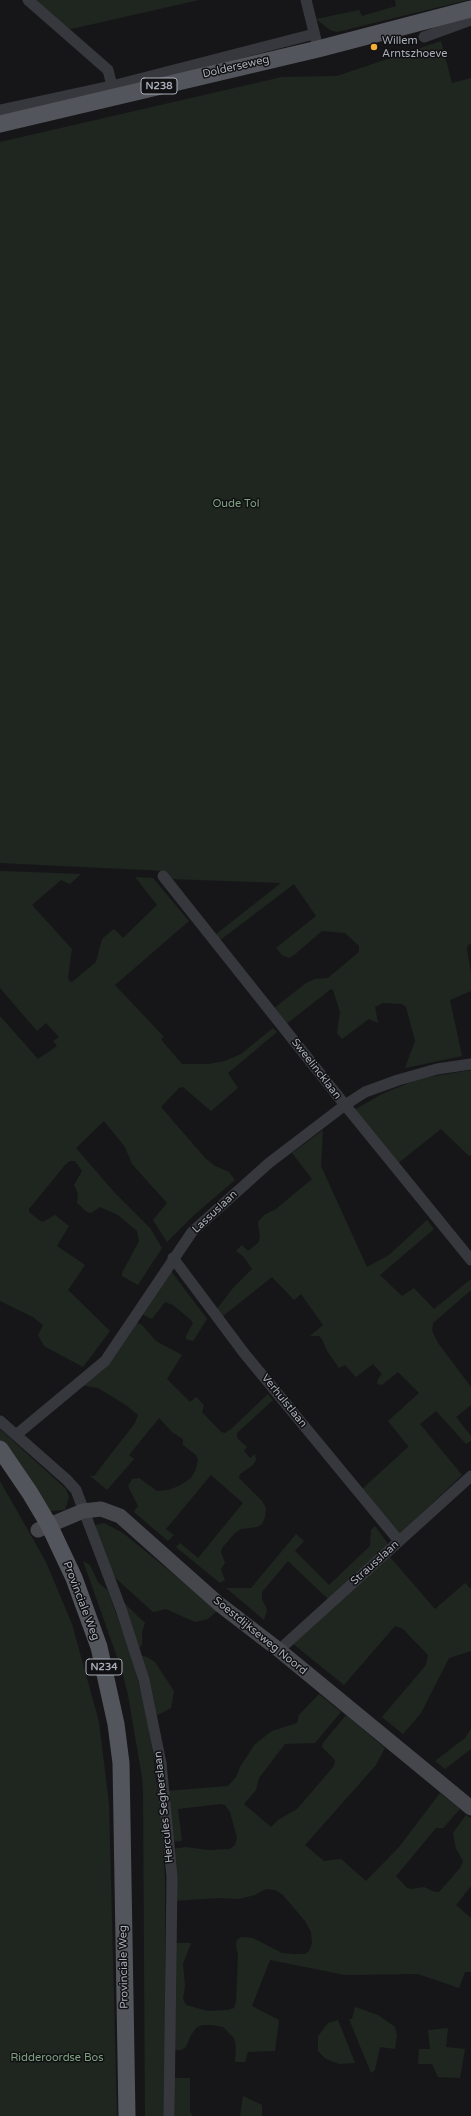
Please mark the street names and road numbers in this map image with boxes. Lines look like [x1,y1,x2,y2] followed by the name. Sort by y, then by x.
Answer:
[201,53,271,81] street label: Dolderseweg
[141,78,177,94] road number: N238
[288,1036,344,1102] street label: Sweelincklaan
[190,1188,240,1236] street label: Lassuslaan
[258,1372,310,1430] street label: Verhulstlaan
[348,1538,402,1588] street label: Strausslaan
[60,1560,102,1642] street label: Provinciale Weg
[211,1594,309,1678] street label: Soestdijkseweg Noord
[86,1659,122,1675] road number: N234
[152,1750,176,1864] street label: Hercules Segherslaan
[117,1925,131,2009] street label: Provinciale Weg

